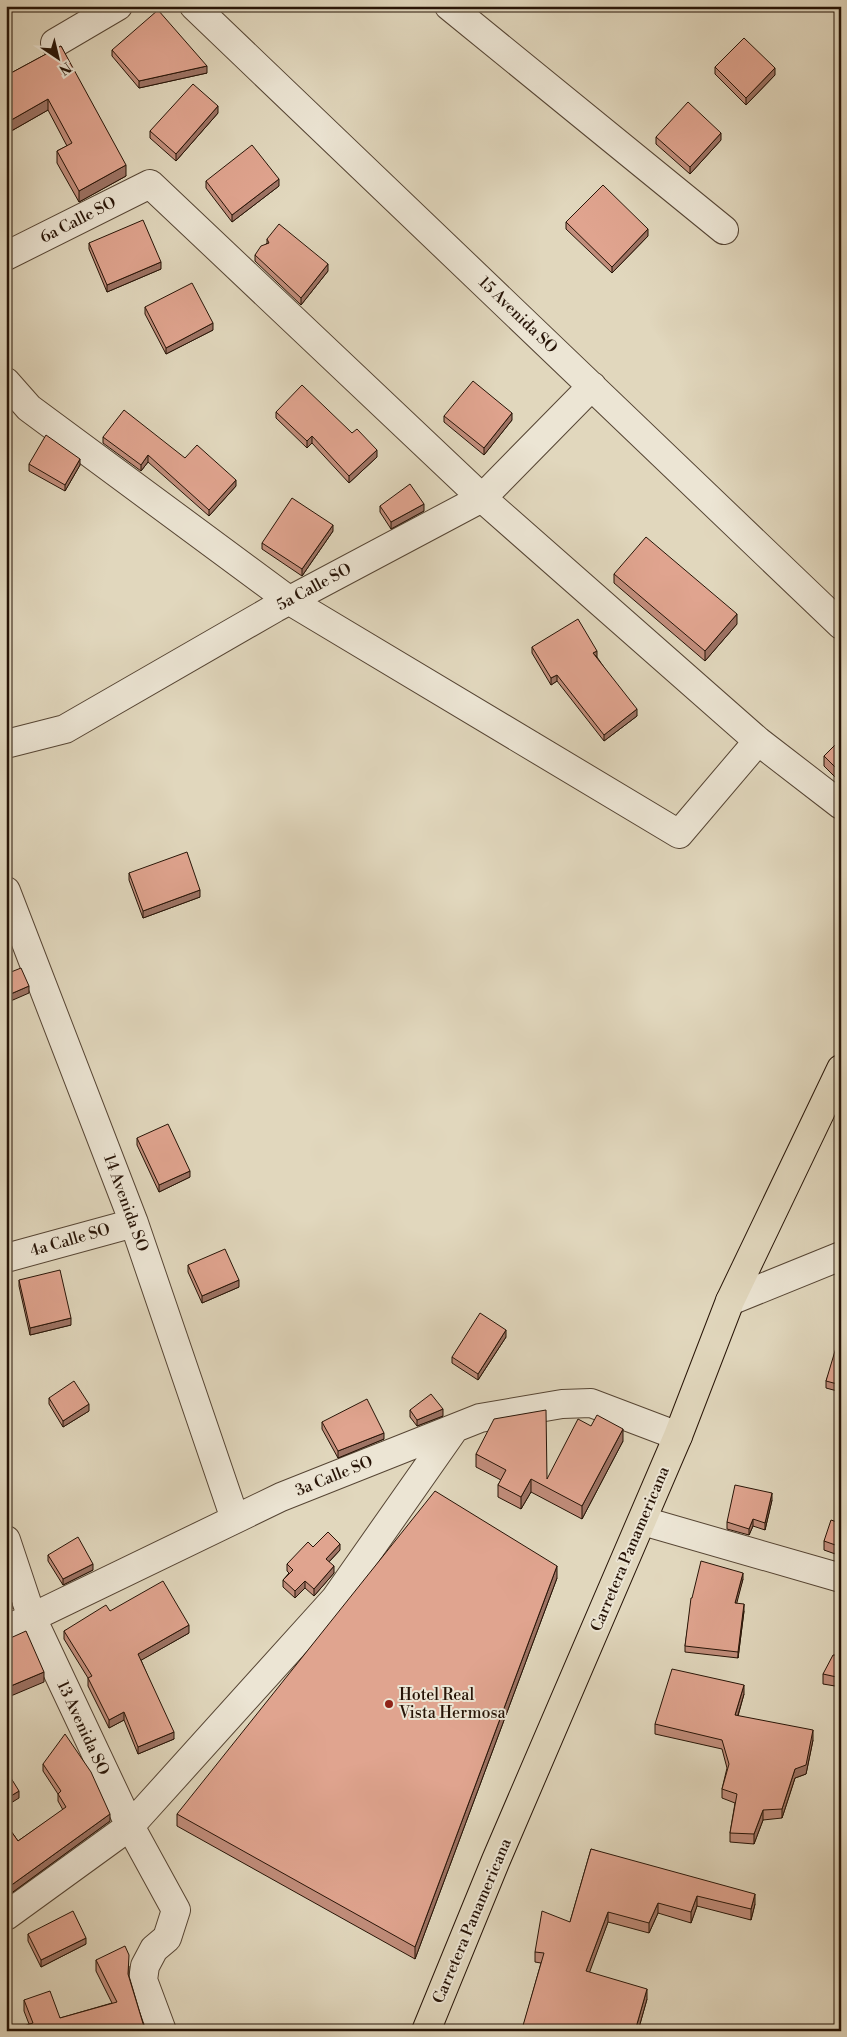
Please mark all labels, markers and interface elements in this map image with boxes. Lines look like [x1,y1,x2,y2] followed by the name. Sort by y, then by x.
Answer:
[32,32,82,82] north arrow
[55,57,75,78] text: N
[37,192,119,248] street label: 6a Calle SO
[474,272,562,358] street label: 15 Avenida SO
[273,559,355,615] street label: 5a Calle SO
[99,1152,153,1254] street label: 14 Avenida SO
[28,1219,112,1261] street label: 4a Calle SO
[292,1451,376,1501] street label: 3a Calle SO
[586,1463,674,1635] street label: Carretera Panamericana
[52,1678,114,1778] street label: 13 Avenida SO
[398,1685,506,1723] place label: Hotel Real Vista Hermosa
[383,1698,395,1710] marker: Hotel Real Vista Hermosa
[428,1835,516,2007] street label: Carretera Panamericana

